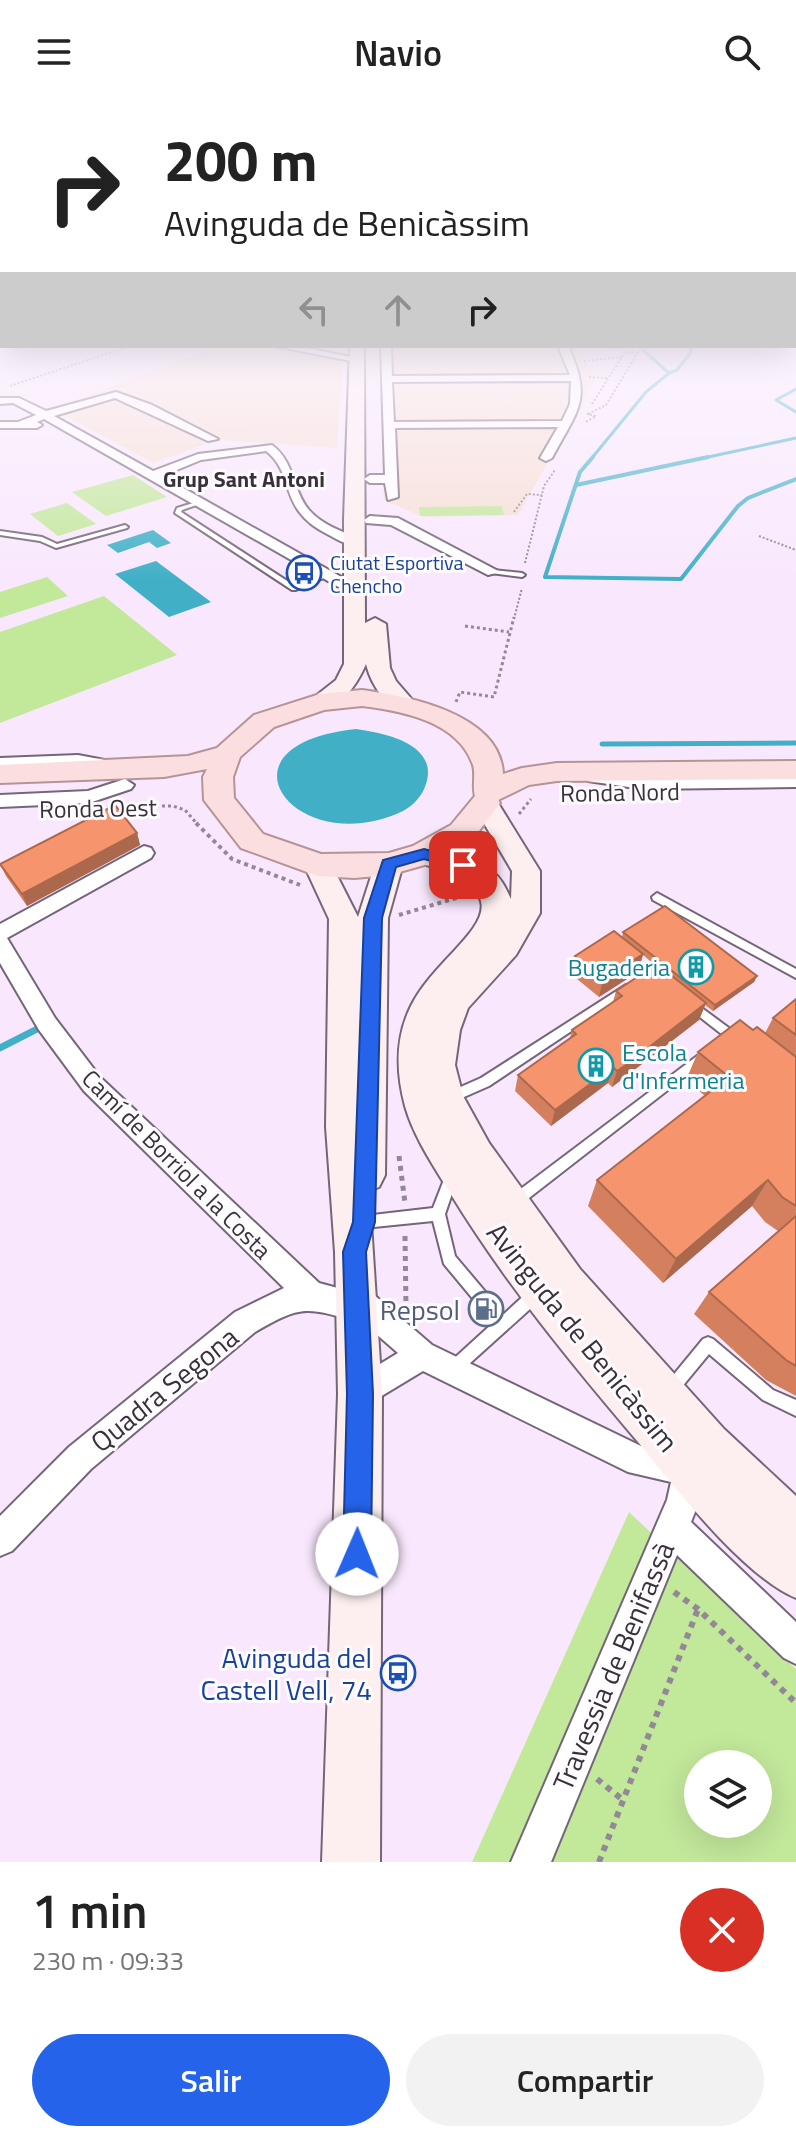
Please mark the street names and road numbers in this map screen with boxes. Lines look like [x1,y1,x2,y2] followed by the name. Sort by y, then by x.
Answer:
[560,773,680,811] street label: Ronda Nord
[39,789,158,827] street label: Ronda Oest
[74,1061,280,1267] street label: Camí de Borriol a la Costa
[477,1213,689,1461] street label: Avinguda de Benicàssim
[81,1316,247,1462] street label: Quadra Segona
[541,1535,685,1797] street label: Travessia de Benifassà

